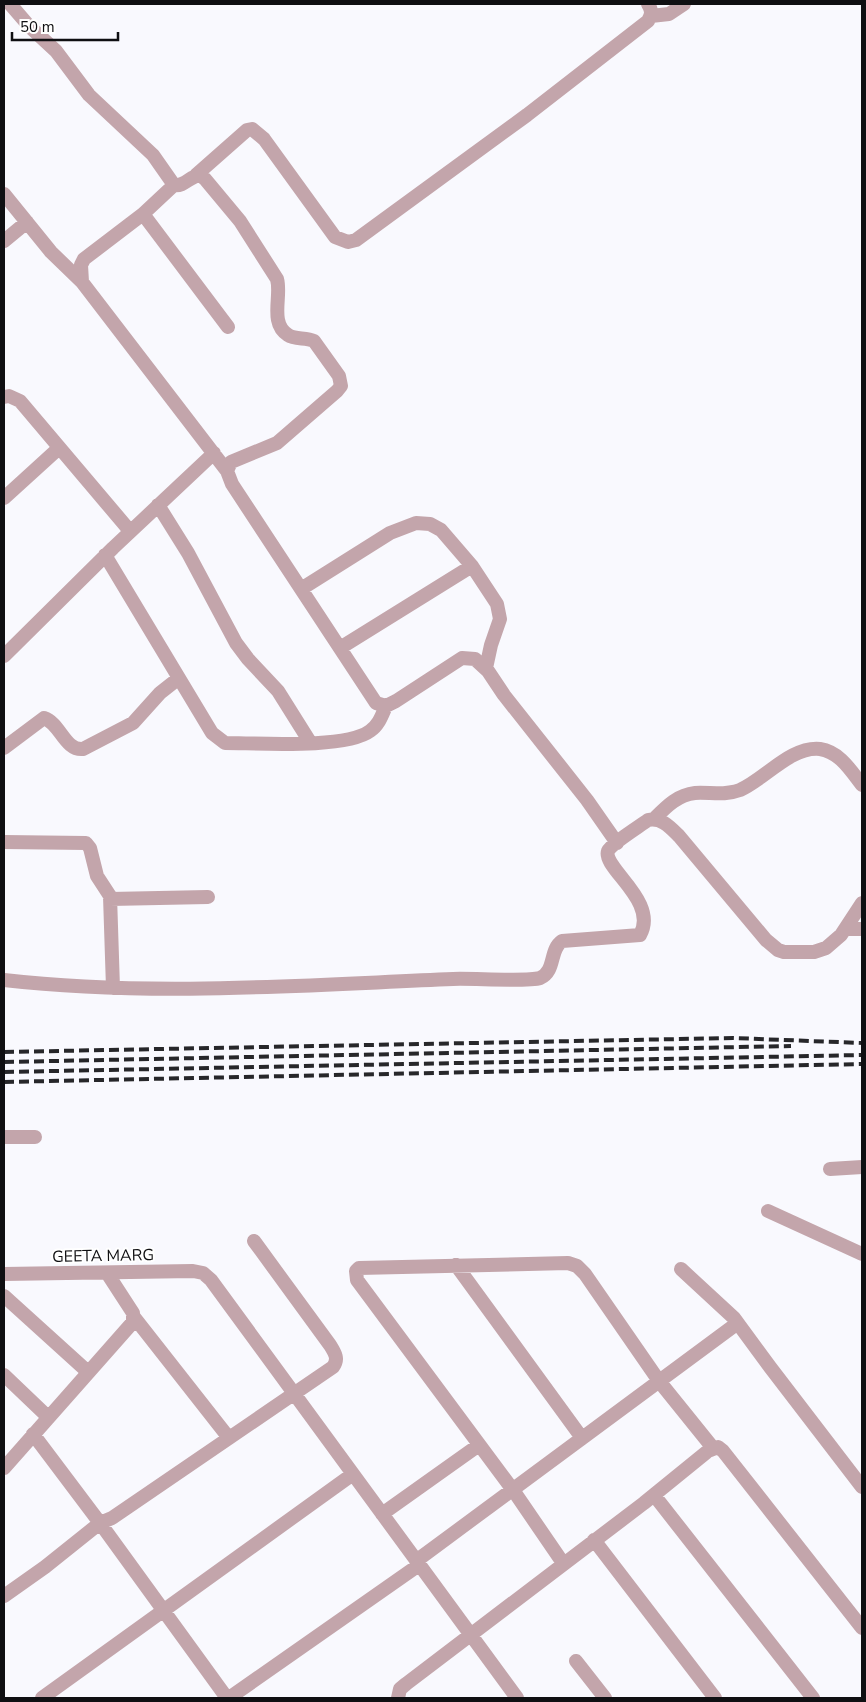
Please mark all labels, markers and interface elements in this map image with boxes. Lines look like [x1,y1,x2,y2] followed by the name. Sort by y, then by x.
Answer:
[12,10,119,42] scale bar
[20,17,55,37] text: 50 m
[52,1244,154,1268] street label: GEETA MARG

